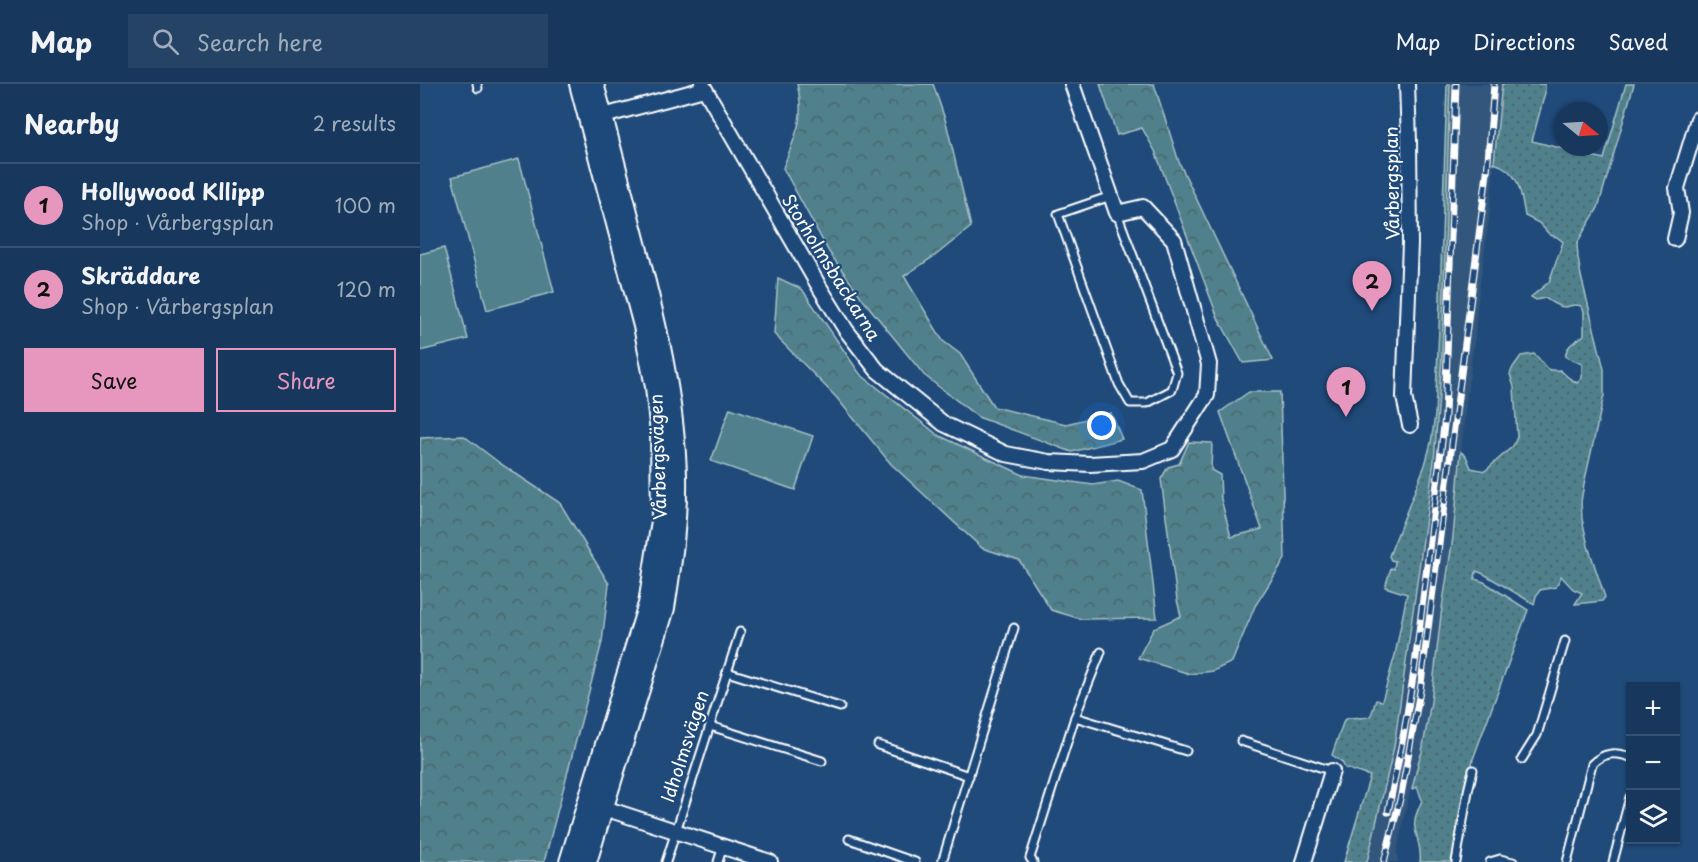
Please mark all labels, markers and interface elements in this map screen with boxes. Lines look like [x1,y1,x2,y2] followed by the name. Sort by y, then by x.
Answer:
[128,14,548,68] search box
[30,20,92,63] text: Map
[149,25,182,58] icon: search
[197,25,323,58] text: Search here
[1395,25,1440,57] text: Map
[1473,25,1575,57] text: Directions
[1608,25,1668,57] text: Saved
[1554,102,1608,156] north arrow
[24,104,119,143] text: Nearby
[313,108,396,138] text: 2 results
[1377,126,1405,240] street label: Vårbergsplan
[81,174,265,207] text: Hollywood Kllipp
[776,188,889,346] street label: Storholmsbackarna
[39,190,48,220] text: 1
[335,190,396,220] text: 100 m
[81,207,274,237] text: Shop · Vårbergsplan
[81,258,200,291] text: Skräddare
[1352,262,1392,311] pin: 2
[36,274,51,304] text: 2
[337,274,396,304] text: 120 m
[81,291,274,321] text: Shop · Vårbergsplan
[24,348,204,412] button: Save
[216,348,396,412] button: Share
[1326,368,1366,417] pin: 1
[641,394,673,520] street label: Vårbergsvägen
[1087,411,1116,440] your location
[1626,682,1680,844] map controls
[1626,682,1680,736] button: +
[653,686,715,806] street label: Idholmsvägen
[1626,736,1680,790] button: −
[1626,790,1680,844] button: layers

